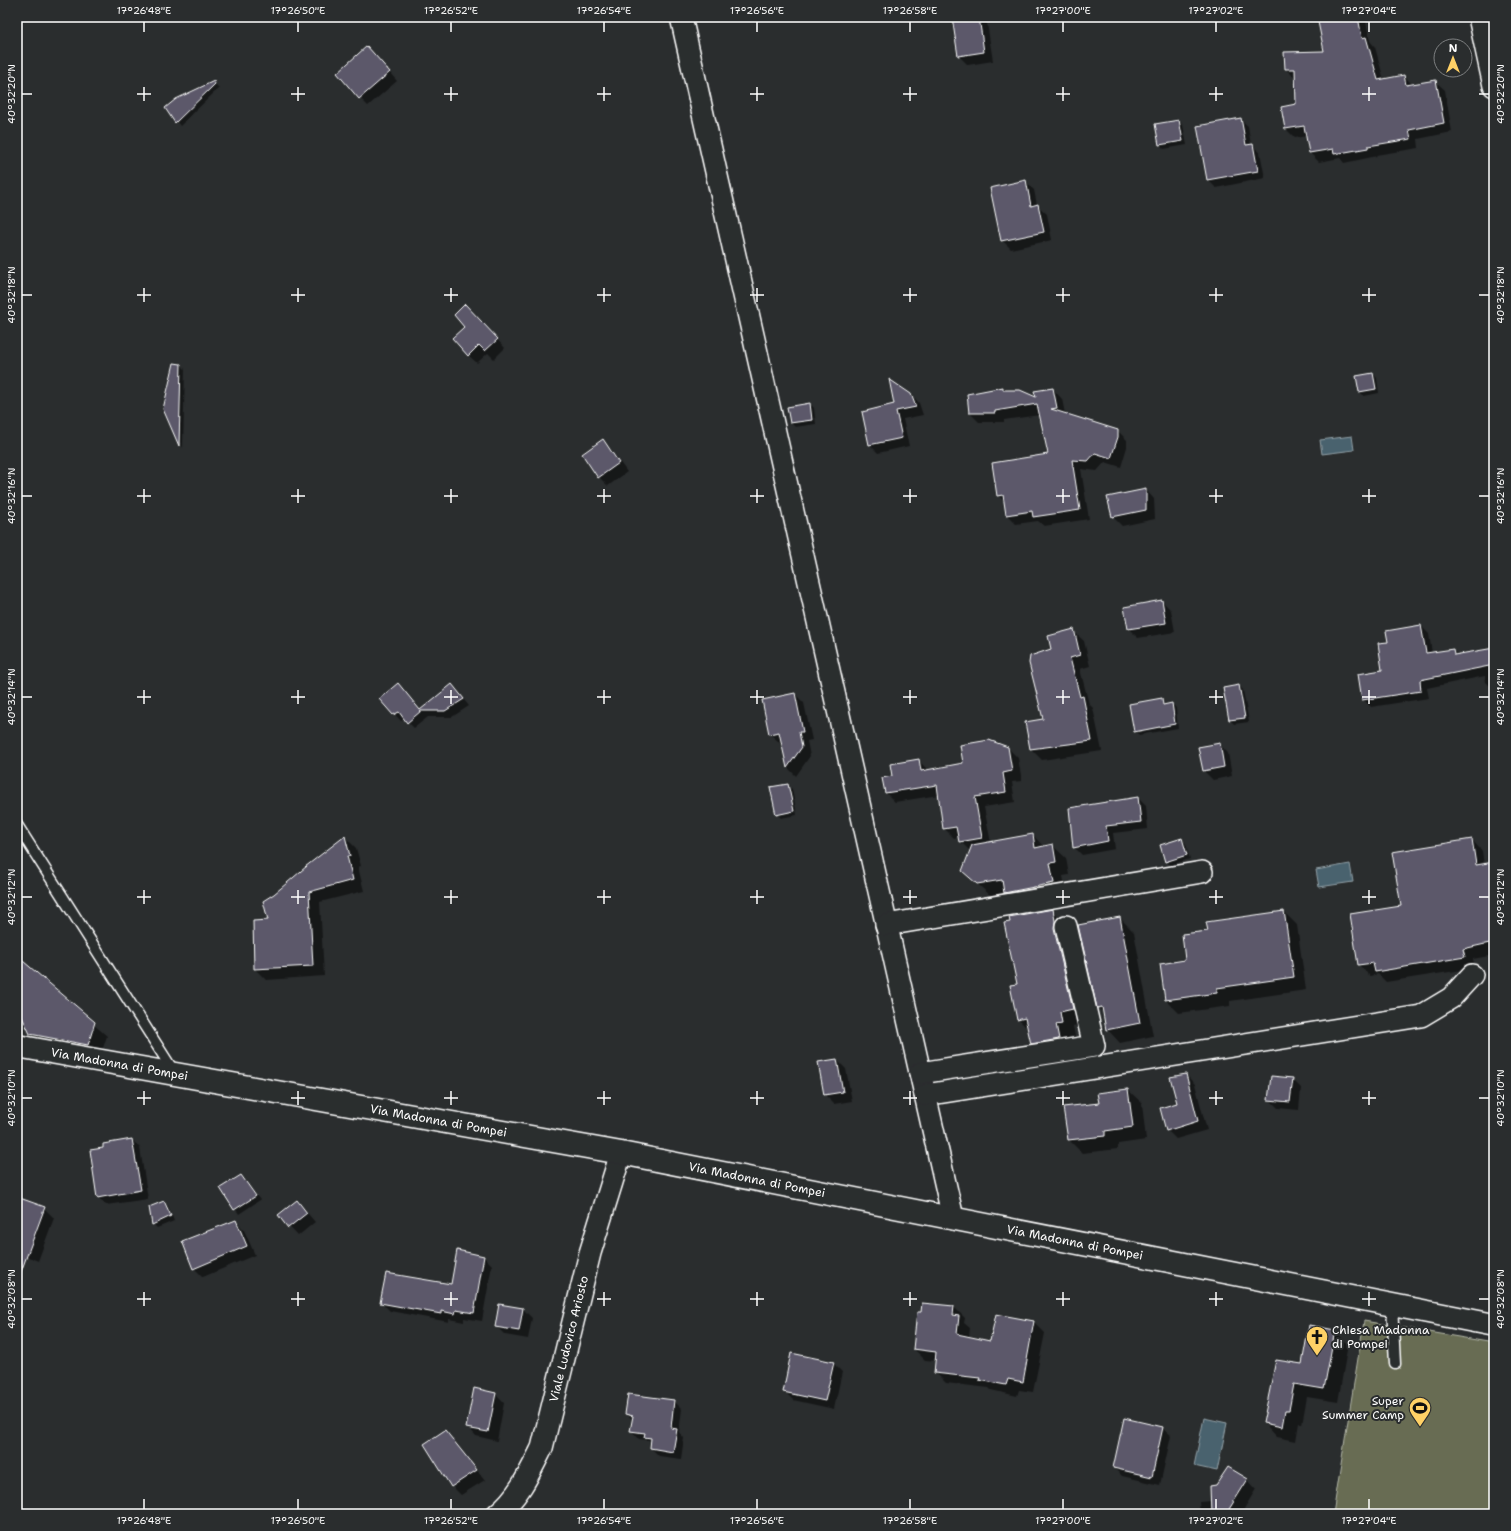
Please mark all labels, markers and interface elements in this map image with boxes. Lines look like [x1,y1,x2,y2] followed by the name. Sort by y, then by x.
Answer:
[117,4,171,17] text: 17°26'48"E
[271,4,325,17] text: 17°26'50"E
[424,4,478,17] text: 17°26'52"E
[577,4,631,17] text: 17°26'54"E
[730,4,784,17] text: 17°26'56"E
[883,4,937,17] text: 17°26'58"E
[1035,4,1091,17] text: 17°27'00"E
[1189,4,1243,17] text: 17°27'02"E
[1341,4,1397,17] text: 17°27'04"E
[1433,38,1473,78] north arrow
[1449,41,1458,56] text: N
[5,64,18,124] text: 40°32'20"N
[1494,64,1507,124] text: 40°32'20"N
[5,266,18,324] text: 40°32'18"N
[1494,266,1507,324] text: 40°32'18"N
[5,468,18,524] text: 40°32'16"N
[1494,468,1507,524] text: 40°32'16"N
[5,668,18,726] text: 40°32'14"N
[1494,668,1507,726] text: 40°32'14"N
[5,869,18,926] text: 40°32'12"N
[1494,869,1507,926] text: 40°32'12"N
[50,1044,189,1084] street label: Via Madonna di Pompei
[5,1069,18,1127] text: 40°32'10"N
[1494,1069,1507,1127] text: 40°32'10"N
[369,1101,508,1141] street label: Via Madonna di Pompei
[687,1159,827,1201] street label: Via Madonna di Pompei
[1005,1221,1145,1264] street label: Via Madonna di Pompei
[5,1269,18,1329] text: 40°32'08"N
[1494,1269,1507,1329] text: 40°32'08"N
[546,1274,592,1404] street label: Viale Ludovico Ariosto
[1332,1322,1430,1352] place label: Chiesa Madonna di Pompei
[1304,1324,1330,1357] church icon: Chiesa Madonna di Pompei
[1322,1393,1404,1423] place label: Super Summer Camp
[1407,1395,1433,1428] sports icon: Super Summer Camp
[117,1514,171,1527] text: 17°26'48"E
[271,1514,325,1527] text: 17°26'50"E
[424,1514,478,1527] text: 17°26'52"E
[577,1514,631,1527] text: 17°26'54"E
[730,1514,784,1527] text: 17°26'56"E
[883,1514,937,1527] text: 17°26'58"E
[1035,1514,1091,1527] text: 17°27'00"E
[1189,1514,1243,1527] text: 17°27'02"E
[1341,1514,1397,1527] text: 17°27'04"E

